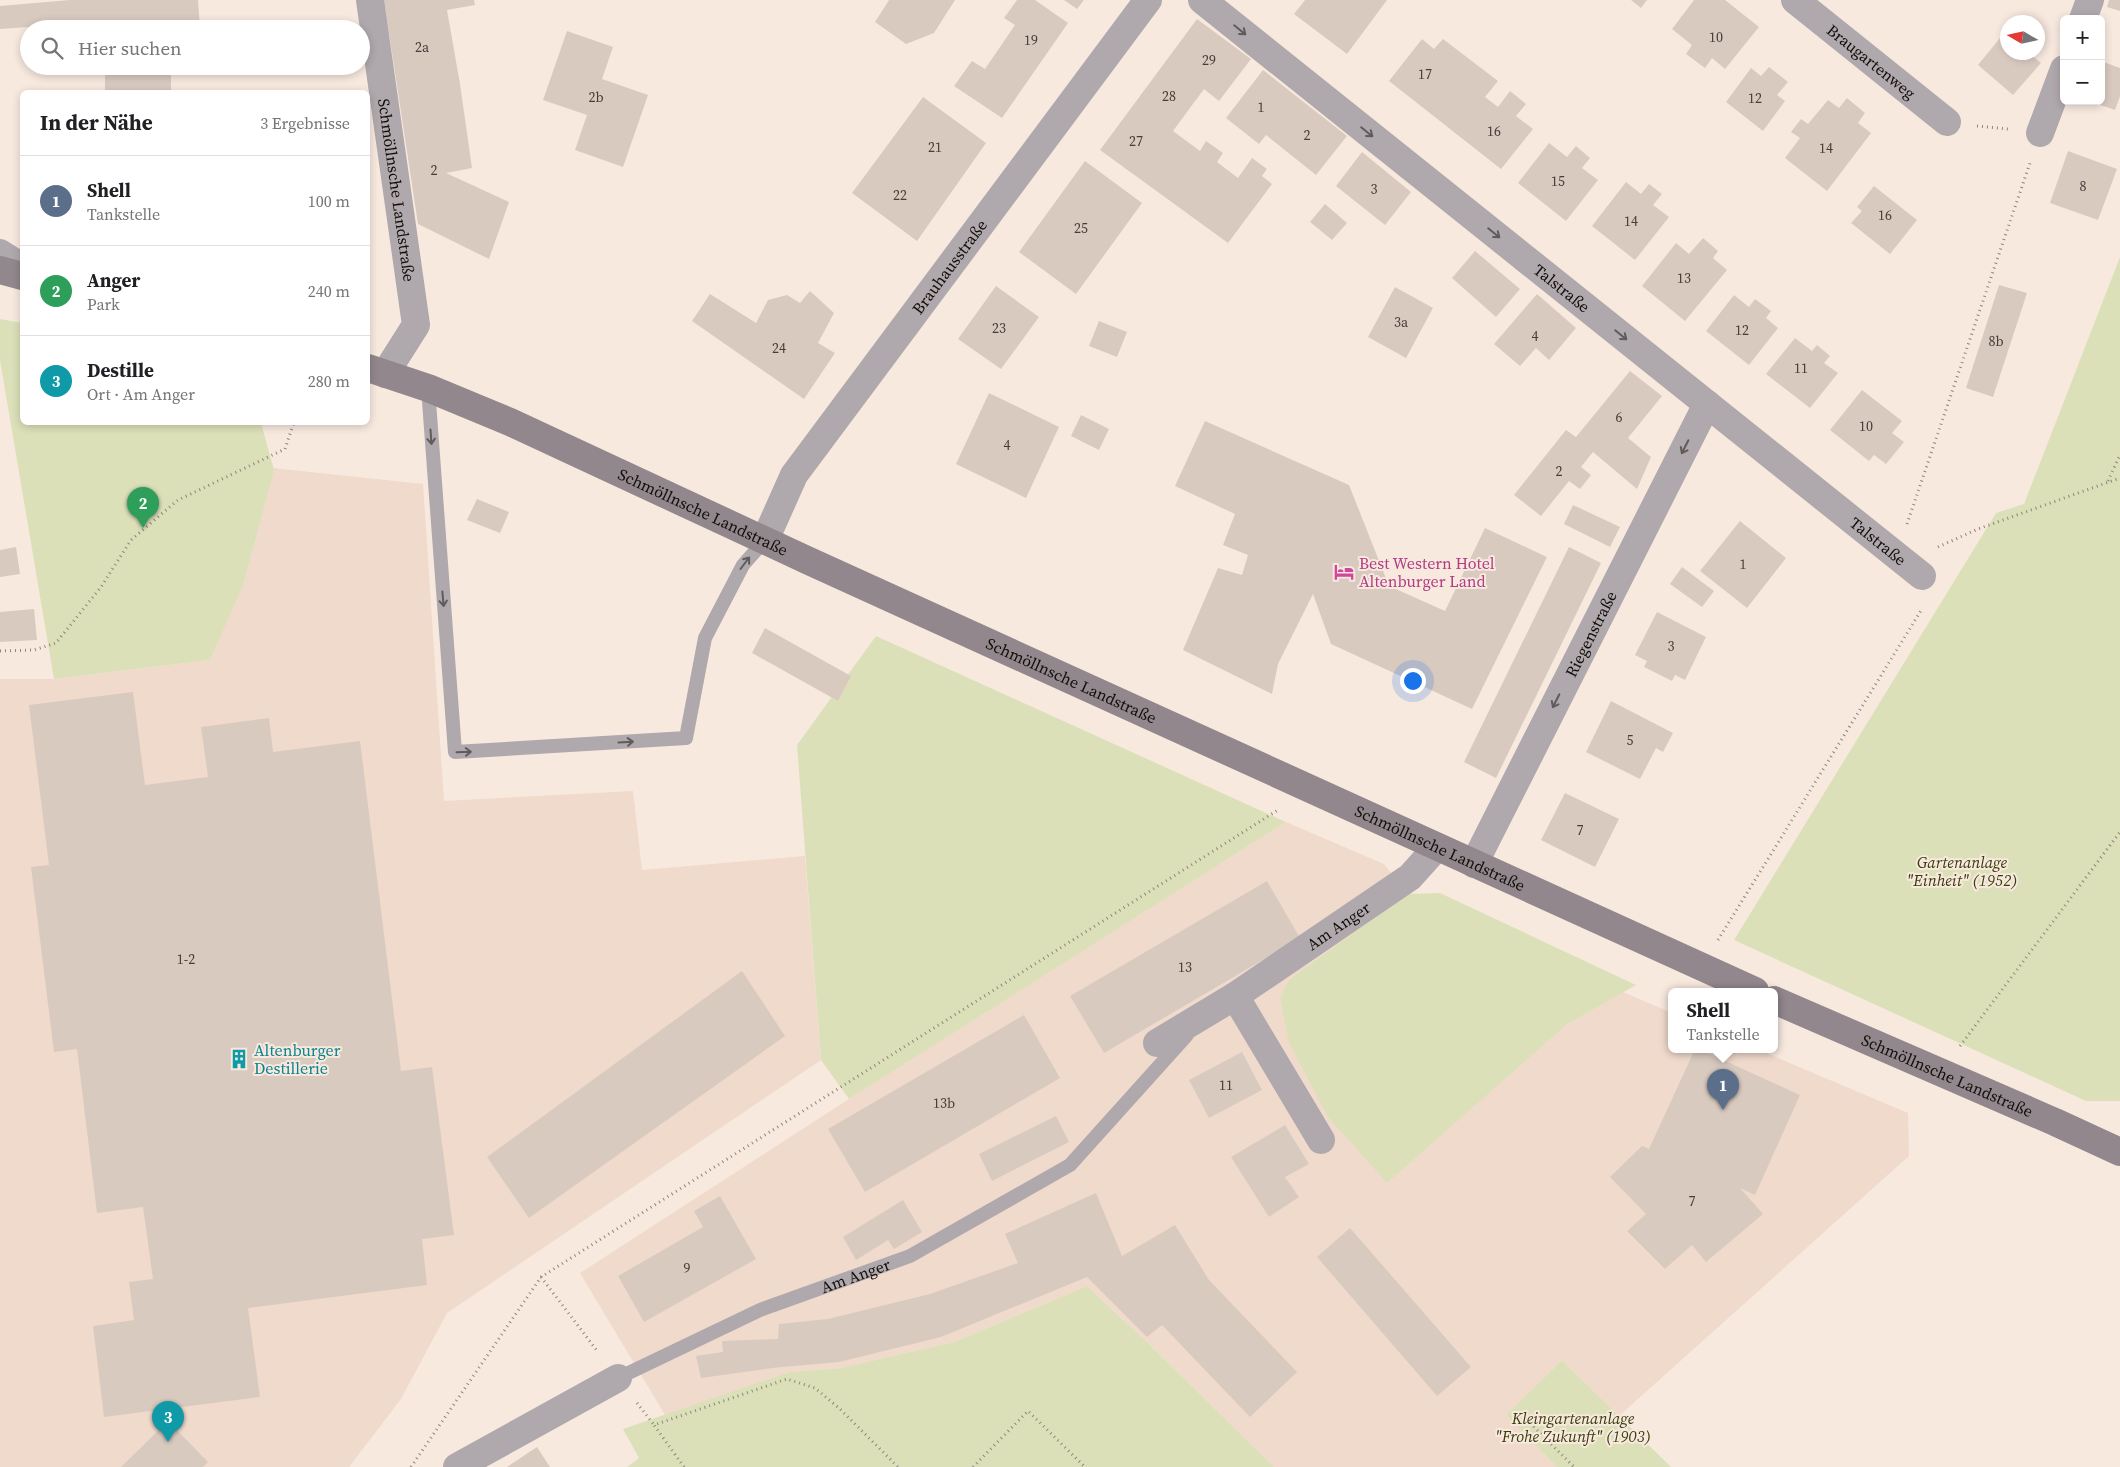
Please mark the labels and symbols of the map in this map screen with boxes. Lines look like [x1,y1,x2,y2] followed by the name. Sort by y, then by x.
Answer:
[2000,15,2045,60] north arrow
[1822,19,1920,104] street label: Braugartenweg
[1234,25,1247,36] one-way arrow
[1709,27,1723,47] house number: 10
[1024,30,1038,50] house number: 19
[415,37,430,57] house number: 2a
[1202,50,1216,70] house number: 29
[1418,64,1432,84] house number: 17
[1162,86,1176,106] house number: 28
[588,87,604,107] house number: 2b
[1748,88,1762,108] house number: 12
[373,97,421,283] street label: Schmöllnsche Landstraße
[1258,97,1265,117] house number: 1
[1487,121,1501,141] house number: 16
[1304,125,1311,145] house number: 2
[1360,126,1373,137] one-way arrow
[1129,131,1143,151] house number: 27
[928,137,942,157] house number: 21
[1819,138,1833,158] house number: 14
[431,160,438,180] house number: 2
[1551,171,1565,191] house number: 15
[2080,176,2087,196] house number: 8
[1371,179,1378,199] house number: 3
[893,185,907,205] house number: 22
[1878,205,1892,225] house number: 16
[1624,211,1638,231] house number: 14
[907,215,992,318] street label: Brauhausstraße
[1074,218,1088,238] house number: 25
[1487,228,1500,239] one-way arrow
[1529,259,1595,317] street label: Talstraße
[1677,268,1691,288] house number: 13
[1394,312,1409,332] house number: 3a
[992,318,1006,338] house number: 23
[1735,320,1749,340] house number: 12
[1532,326,1539,346] house number: 4
[1614,329,1627,340] one-way arrow
[1988,331,2004,351] house number: 8b
[772,338,786,358] house number: 24
[1794,358,1808,378] house number: 11
[1616,407,1623,427] house number: 6
[1859,416,1873,436] house number: 10
[426,428,436,444] one-way arrow
[1004,435,1011,455] house number: 4
[1680,439,1689,454] one-way arrow
[1556,461,1563,481] house number: 2
[615,463,792,561] street label: Schmöllnsche Landstraße
[127,487,159,528] pin: 2
[1845,512,1911,570] street label: Talstraße
[1359,552,1495,592] place label: Best Western Hotel Altenburger Land
[1740,554,1747,574] house number: 1
[740,557,751,570] one-way arrow
[1333,561,1355,583] hotel icon: Best Western Hotel Altenburger Land
[1560,587,1622,681] street label: Riegenstraße
[439,591,448,607] one-way arrow
[983,632,1160,729] street label: Schmöllnsche Landstraße
[1668,636,1675,656] house number: 3
[1400,668,1426,694] your location
[1551,694,1561,709] one-way arrow
[1627,730,1634,750] house number: 5
[618,737,634,747] one-way arrow
[456,747,472,756] one-way arrow
[1351,800,1529,896] street label: Schmöllnsche Landstraße
[1577,820,1584,840] house number: 7
[1907,851,2017,891] park label: Gartenanlage "Einheit" (1952)
[1302,896,1375,955] street label: Am Anger
[177,949,195,969] house number: 1-2
[1178,957,1192,977] house number: 13
[1858,1028,2037,1122] street label: Schmöllnsche Landstraße
[254,1039,341,1079] place label: Altenburger Destillerie
[228,1048,250,1070] building icon: Altenburger Destillerie
[1707,1069,1739,1110] pin: 1
[1219,1075,1233,1095] house number: 11
[933,1093,955,1113] house number: 13b
[1689,1191,1696,1211] house number: 7
[818,1253,893,1298] street label: Am Anger
[684,1258,691,1278] house number: 9
[152,1401,184,1442] pin: 3
[1495,1407,1651,1447] park label: Kleingartenanlage "Frohe Zukunft" (1903)

